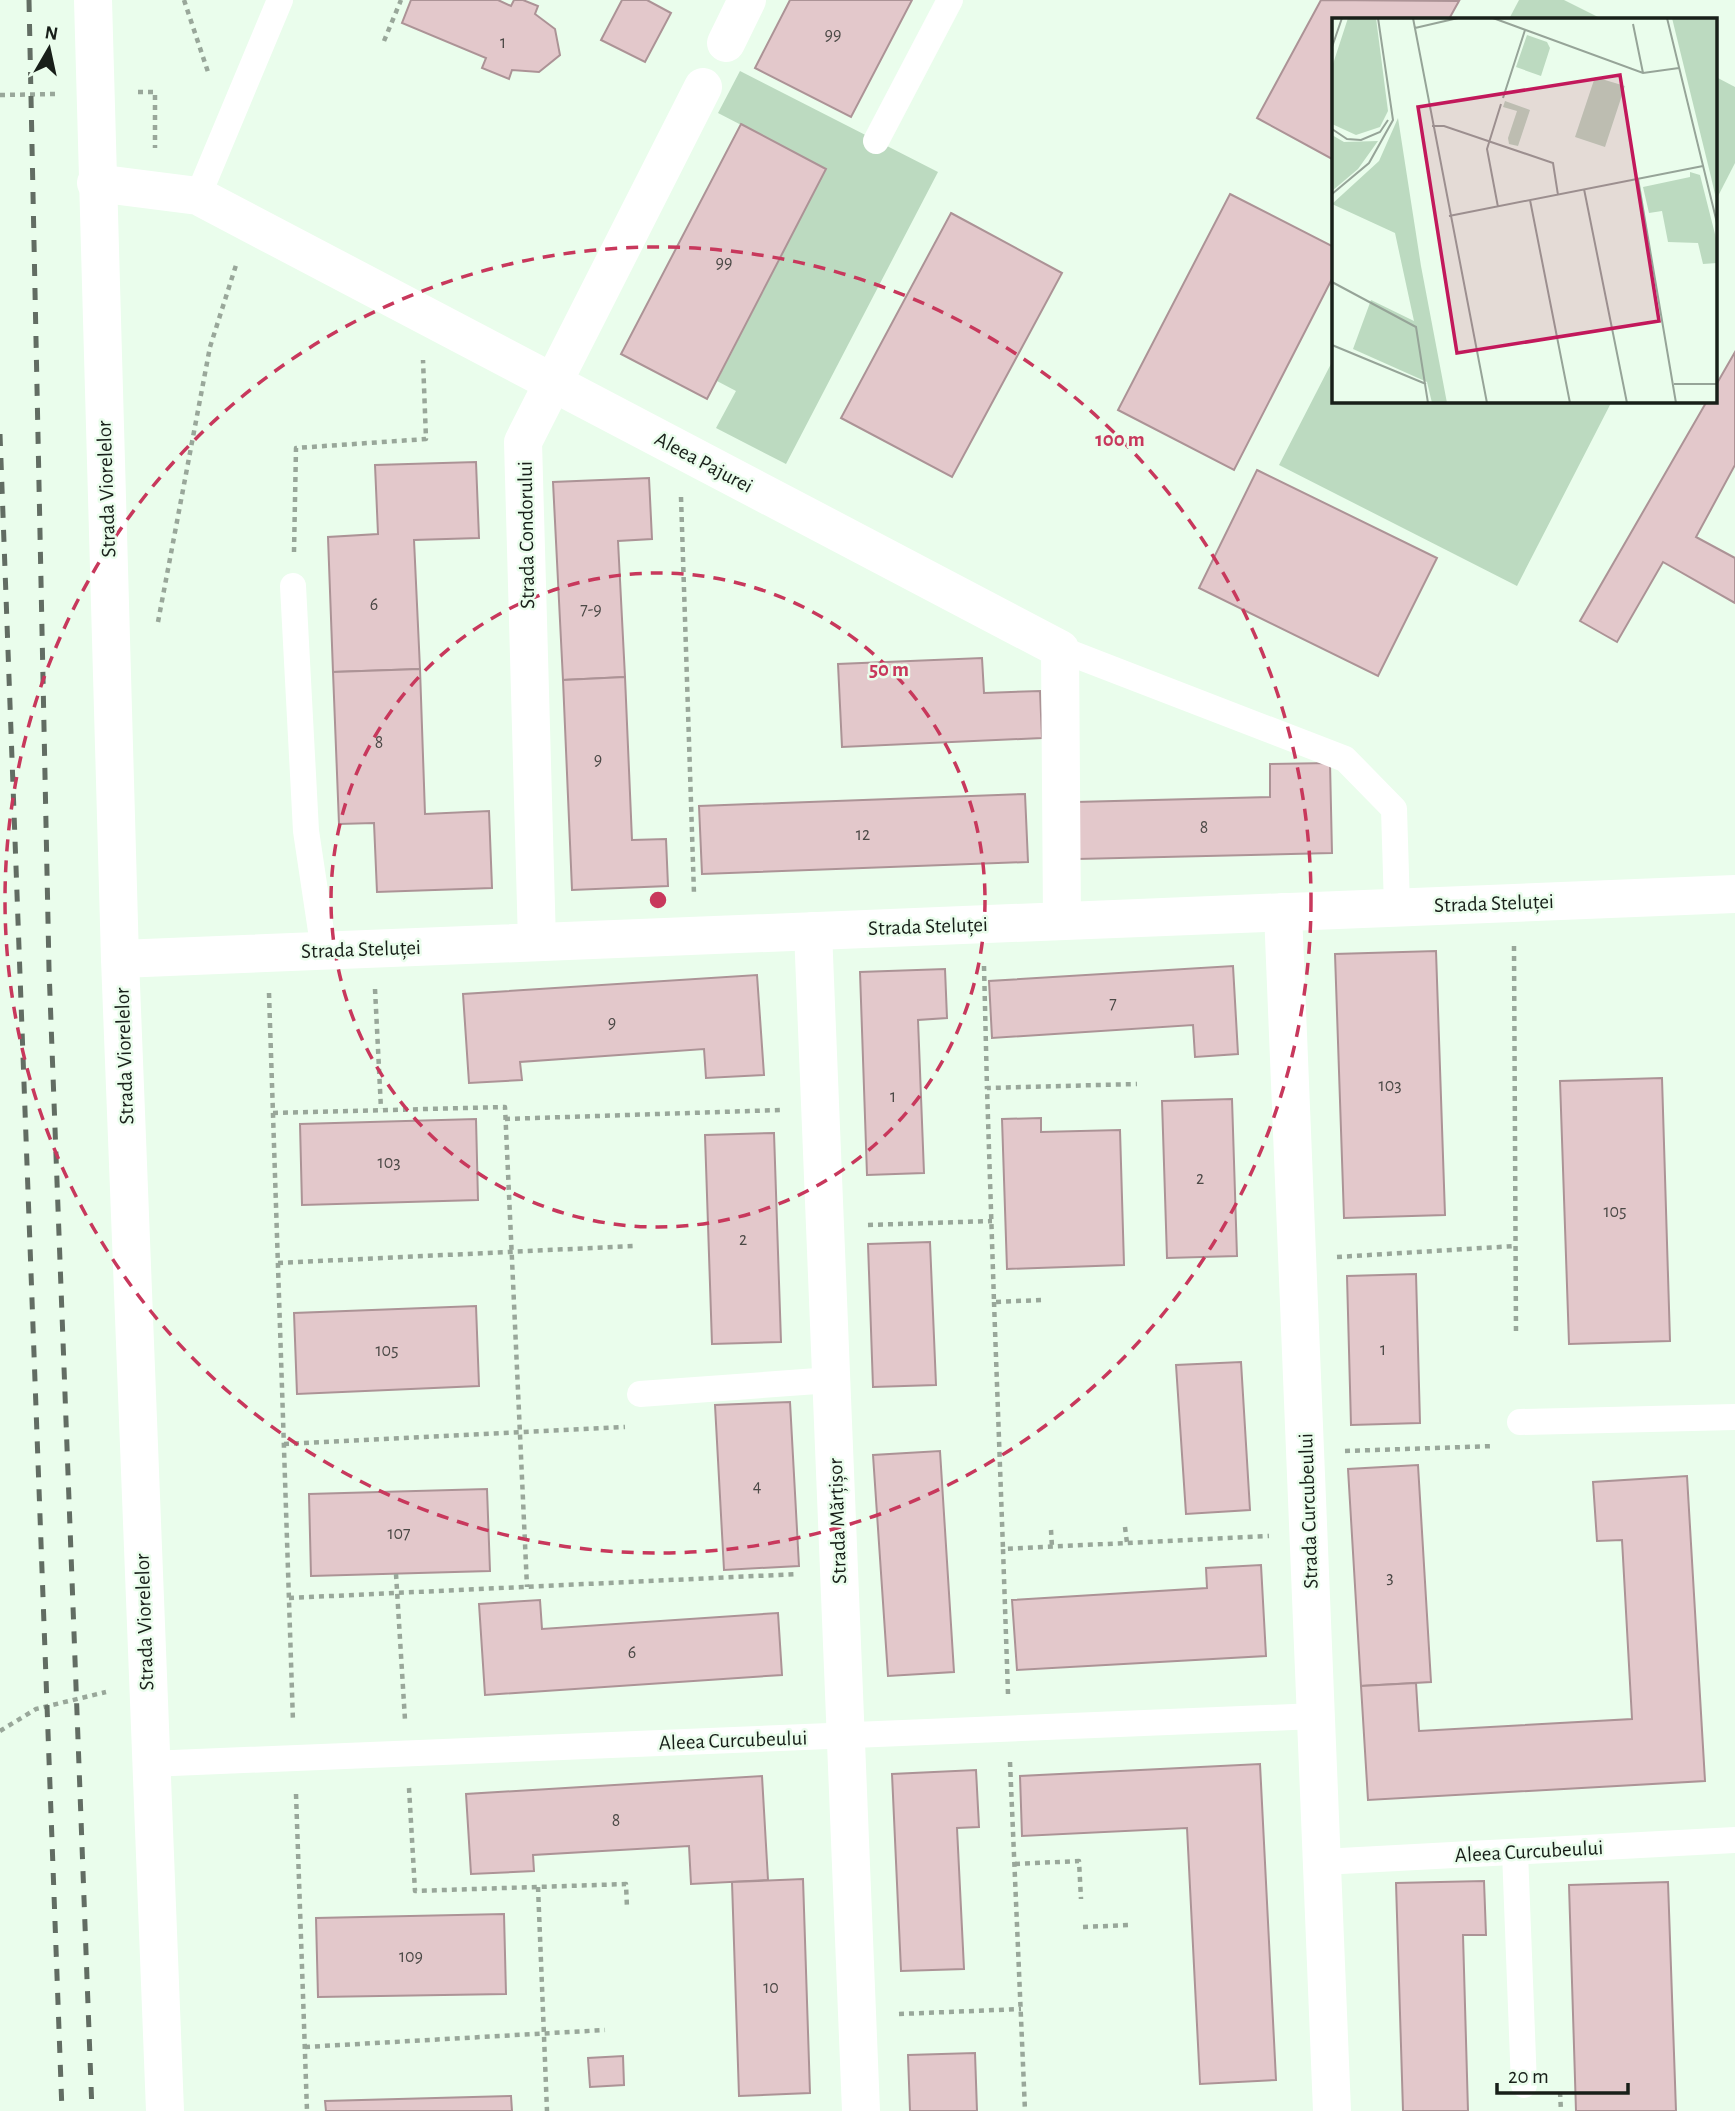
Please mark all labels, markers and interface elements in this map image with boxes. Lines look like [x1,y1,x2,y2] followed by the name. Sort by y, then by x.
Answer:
[14,14,84,84] north arrow
[1332,18,1718,402] inset map
[43,23,59,44] text: N
[825,26,841,44] house number: 99
[500,34,506,52] house number: 1
[716,254,732,272] house number: 99
[94,420,119,558] street label: Strada Viorelelor
[651,428,756,497] street label: Aleea Pajurei
[1095,429,1145,450] text: 100 m
[515,461,538,609] street label: Strada Condorului
[370,596,378,614] house number: 6
[580,601,602,619] house number: 7-9
[869,659,909,680] text: 50 m
[375,734,383,752] house number: 8
[594,751,602,769] house number: 9
[1200,819,1208,837] house number: 8
[856,826,870,844] house number: 12
[646,888,670,912] centre of rings
[1434,891,1554,918] street label: Strada Steluței
[868,914,988,941] street label: Strada Steluței
[301,937,421,964] street label: Strada Steluței
[112,987,137,1125] street label: Strada Viorelelor
[1109,995,1117,1013] house number: 7
[608,1014,616,1032] house number: 9
[1378,1077,1402,1095] house number: 103
[890,1088,896,1106] house number: 1
[377,1154,401,1172] house number: 103
[1196,1170,1204,1188] house number: 2
[1603,1203,1627,1221] house number: 105
[739,1231,747,1249] house number: 2
[1380,1341,1386,1359] house number: 1
[375,1342,399,1360] house number: 105
[1295,1433,1322,1589] street label: Strada Curcubeului
[825,1457,852,1584] street label: Strada Mărțișor
[753,1478,762,1496] house number: 4
[387,1525,411,1543] house number: 107
[132,1553,157,1691] street label: Strada Viorelelor
[1386,1569,1394,1587] house number: 3
[628,1644,636,1662] house number: 6
[658,1727,808,1754] street label: Aleea Curcubeului
[612,1812,620,1830] house number: 8
[1454,1837,1604,1866] street label: Aleea Curcubeului
[399,1948,423,1966] house number: 109
[763,1979,779,1997] house number: 10
[1497,2052,1628,2096] scale bar
[1508,2066,1549,2087] text: 20 m

